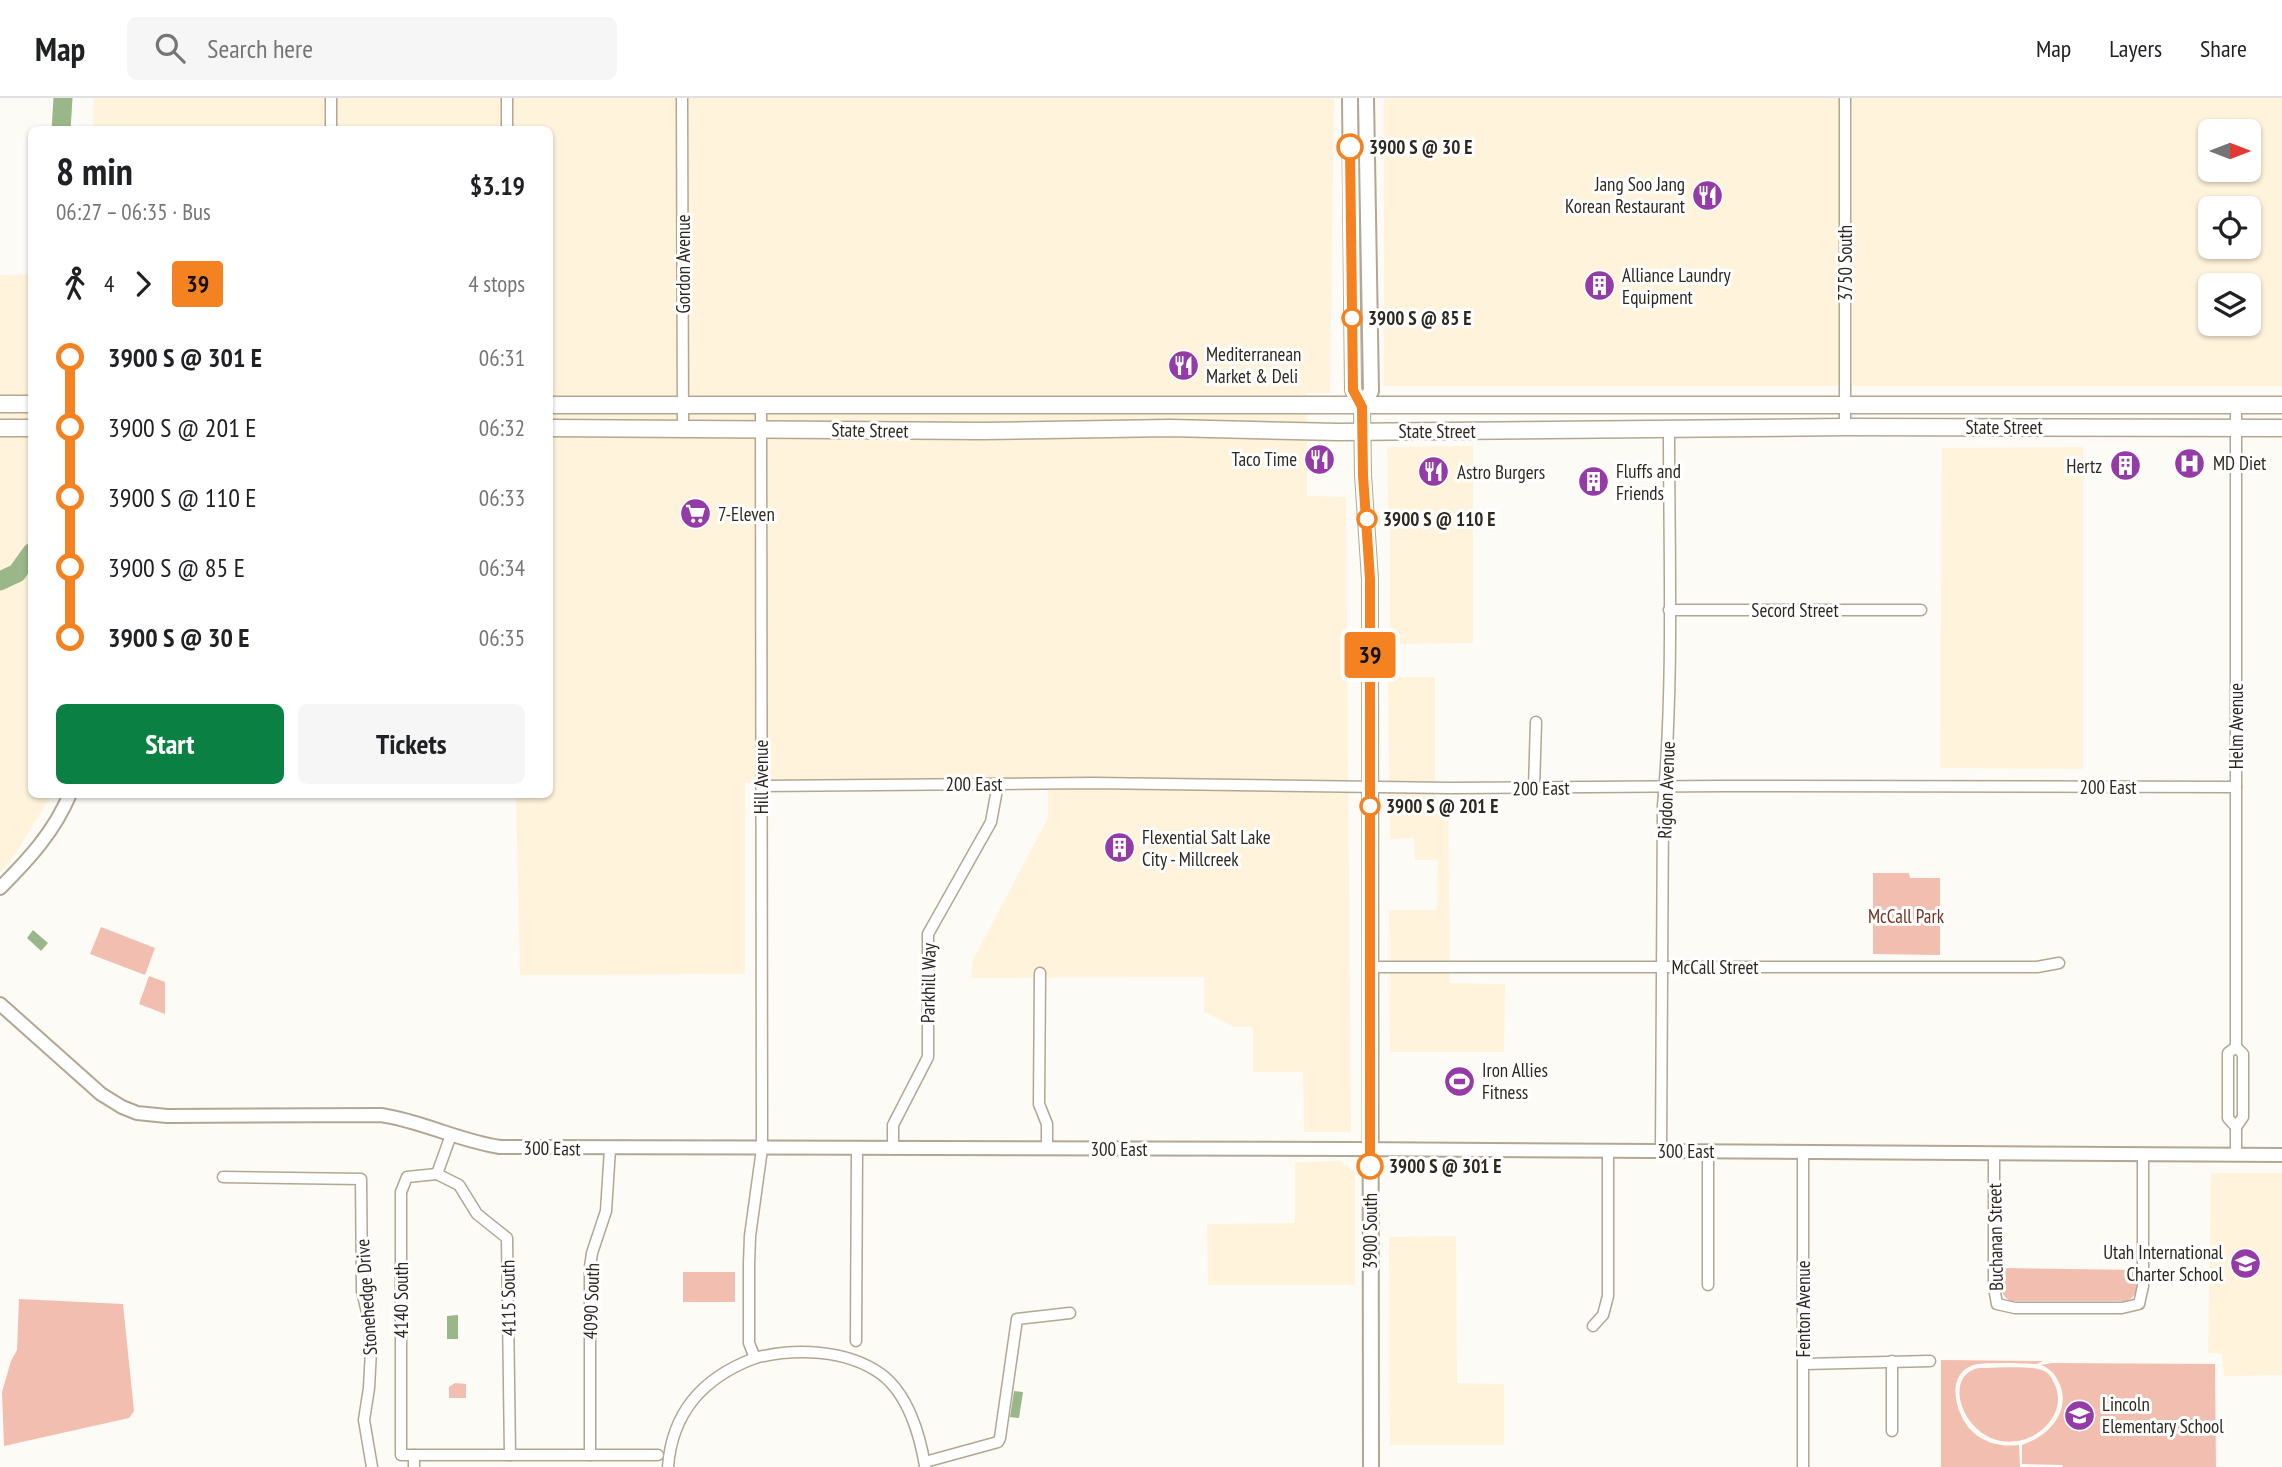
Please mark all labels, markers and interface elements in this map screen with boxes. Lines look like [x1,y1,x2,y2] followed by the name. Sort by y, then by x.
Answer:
[127,17,617,80] search box
[35,27,85,70] text: Map
[151,29,189,67] icon: search
[207,32,313,65] text: Search here
[2036,33,2071,64] text: Map
[2109,33,2162,64] text: Layers
[2200,33,2247,64] text: Share
[2198,119,2261,182] north arrow
[2198,119,2261,336] map controls
[1337,134,1363,160] marker: 3900 S @ 30 E
[1369,135,1472,159] place label: 3900 S @ 30 E
[56,146,133,195] text: 8 min
[470,169,525,202] text: $3.19
[1565,172,1686,218] place label: Jang Soo Jang Korean Restaurant
[1691,178,1725,212] restaurant icon: Jang Soo Jang Korean Restaurant
[2198,196,2261,259] button: locate
[56,197,211,226] text: 06:27 – 06:35 · Bus
[671,214,695,314] street label: Gordon Avenue
[1833,225,1857,301] street label: 3750 South
[1622,263,1731,309] place label: Alliance Laundry Equipment
[56,265,94,303] icon: walk
[124,265,162,303] icon: forward
[186,268,209,299] text: 39
[104,269,114,298] text: 4
[468,269,525,298] text: 4 stops
[1582,269,1616,303] building icon: Alliance Laundry Equipment
[2198,273,2261,336] button: layers
[1368,306,1471,330] place label: 3900 S @ 85 E
[1342,308,1362,328] marker: 3900 S @ 85 E
[108,341,262,374] text: 3900 S @ 301 E
[1206,342,1301,388] place label: Mediterranean Market & Deli
[479,343,525,372] text: 06:31
[1166,348,1200,382] restaurant icon: Mediterranean Market & Deli
[108,411,257,444] text: 3900 S @ 201 E
[479,413,525,442] text: 06:32
[1965,415,2043,439] street label: State Street
[831,417,910,443] street label: State Street
[1398,419,1476,443] street label: State Street
[1303,442,1337,476] restaurant icon: Taco Time
[2173,446,2207,480] hospital icon: MD Diet
[1232,447,1297,471] place label: Taco Time
[2108,449,2142,483] building icon: Hertz
[2213,451,2267,475] place label: MD Diet
[2066,454,2102,478] place label: Hertz
[1417,455,1451,489] restaurant icon: Astro Burgers
[1616,459,1681,505] place label: Fluffs and Friends
[1457,460,1545,484] place label: Astro Burgers
[1576,465,1610,499] building icon: Fluffs and Friends
[108,481,257,514] text: 3900 S @ 110 E
[479,483,525,512] text: 06:33
[678,497,712,531] supermarket icon: 7-Eleven
[718,502,775,526] place label: 7-Eleven
[1383,507,1495,531] place label: 3900 S @ 110 E
[1357,509,1377,529] marker: 3900 S @ 110 E
[108,551,245,584] text: 3900 S @ 85 E
[479,553,525,582] text: 06:34
[1751,598,1839,622] street label: Secord Street
[108,621,249,654] text: 3900 S @ 30 E
[479,623,525,652] text: 06:35
[1338,632,1402,678] line badge: 39
[1359,639,1381,670] text: 39
[2224,683,2248,769] street label: Helm Avenue
[56,704,284,784] button: Start
[298,704,525,784] button: Tickets
[749,739,773,814] street label: Hill Avenue
[1652,741,1680,839] street label: Rigdon Avenue
[945,772,1003,796] street label: 200 East
[1512,775,1571,800] street label: 200 East
[2079,775,2137,799] street label: 200 East
[1386,794,1498,818] place label: 3900 S @ 201 E
[1360,796,1380,816] marker: 3900 S @ 201 E
[1142,825,1271,871] place label: Flexential Salt Lake City - Millcreek
[1102,831,1136,865] building icon: Flexential Salt Lake City - Millcreek
[1868,904,1945,928] park label: McCall Park
[915,942,941,1023] street label: Parkhill Way
[1671,955,1759,979] street label: McCall Street
[1482,1058,1548,1104] place label: Iron Allies Fitness
[1442,1064,1476,1098] sports icon: Iron Allies Fitness
[523,1136,582,1161] street label: 300 East
[1090,1137,1148,1161] street label: 300 East
[1657,1139,1715,1163] street label: 300 East
[1357,1153,1383,1179] marker: 3900 S @ 301 E
[1389,1154,1501,1178] place label: 3900 S @ 301 E
[1982,1182,2008,1291] street label: Buchanan Street
[1358,1193,1382,1269] street label: 3900 South
[350,1238,382,1356] street label: Stonehedge Drive
[2103,1240,2224,1286] place label: Utah International Charter School
[2229,1246,2263,1280] school or university icon: Utah International Charter School
[495,1260,521,1336] street label: 4115 South
[1791,1260,1815,1358] street label: Fenton Avenue
[389,1262,413,1338] street label: 4140 South
[578,1262,604,1340] street label: 4090 South
[2102,1392,2224,1438] place label: Lincoln Elementary School
[2062,1398,2096,1432] school or university icon: Lincoln Elementary School

